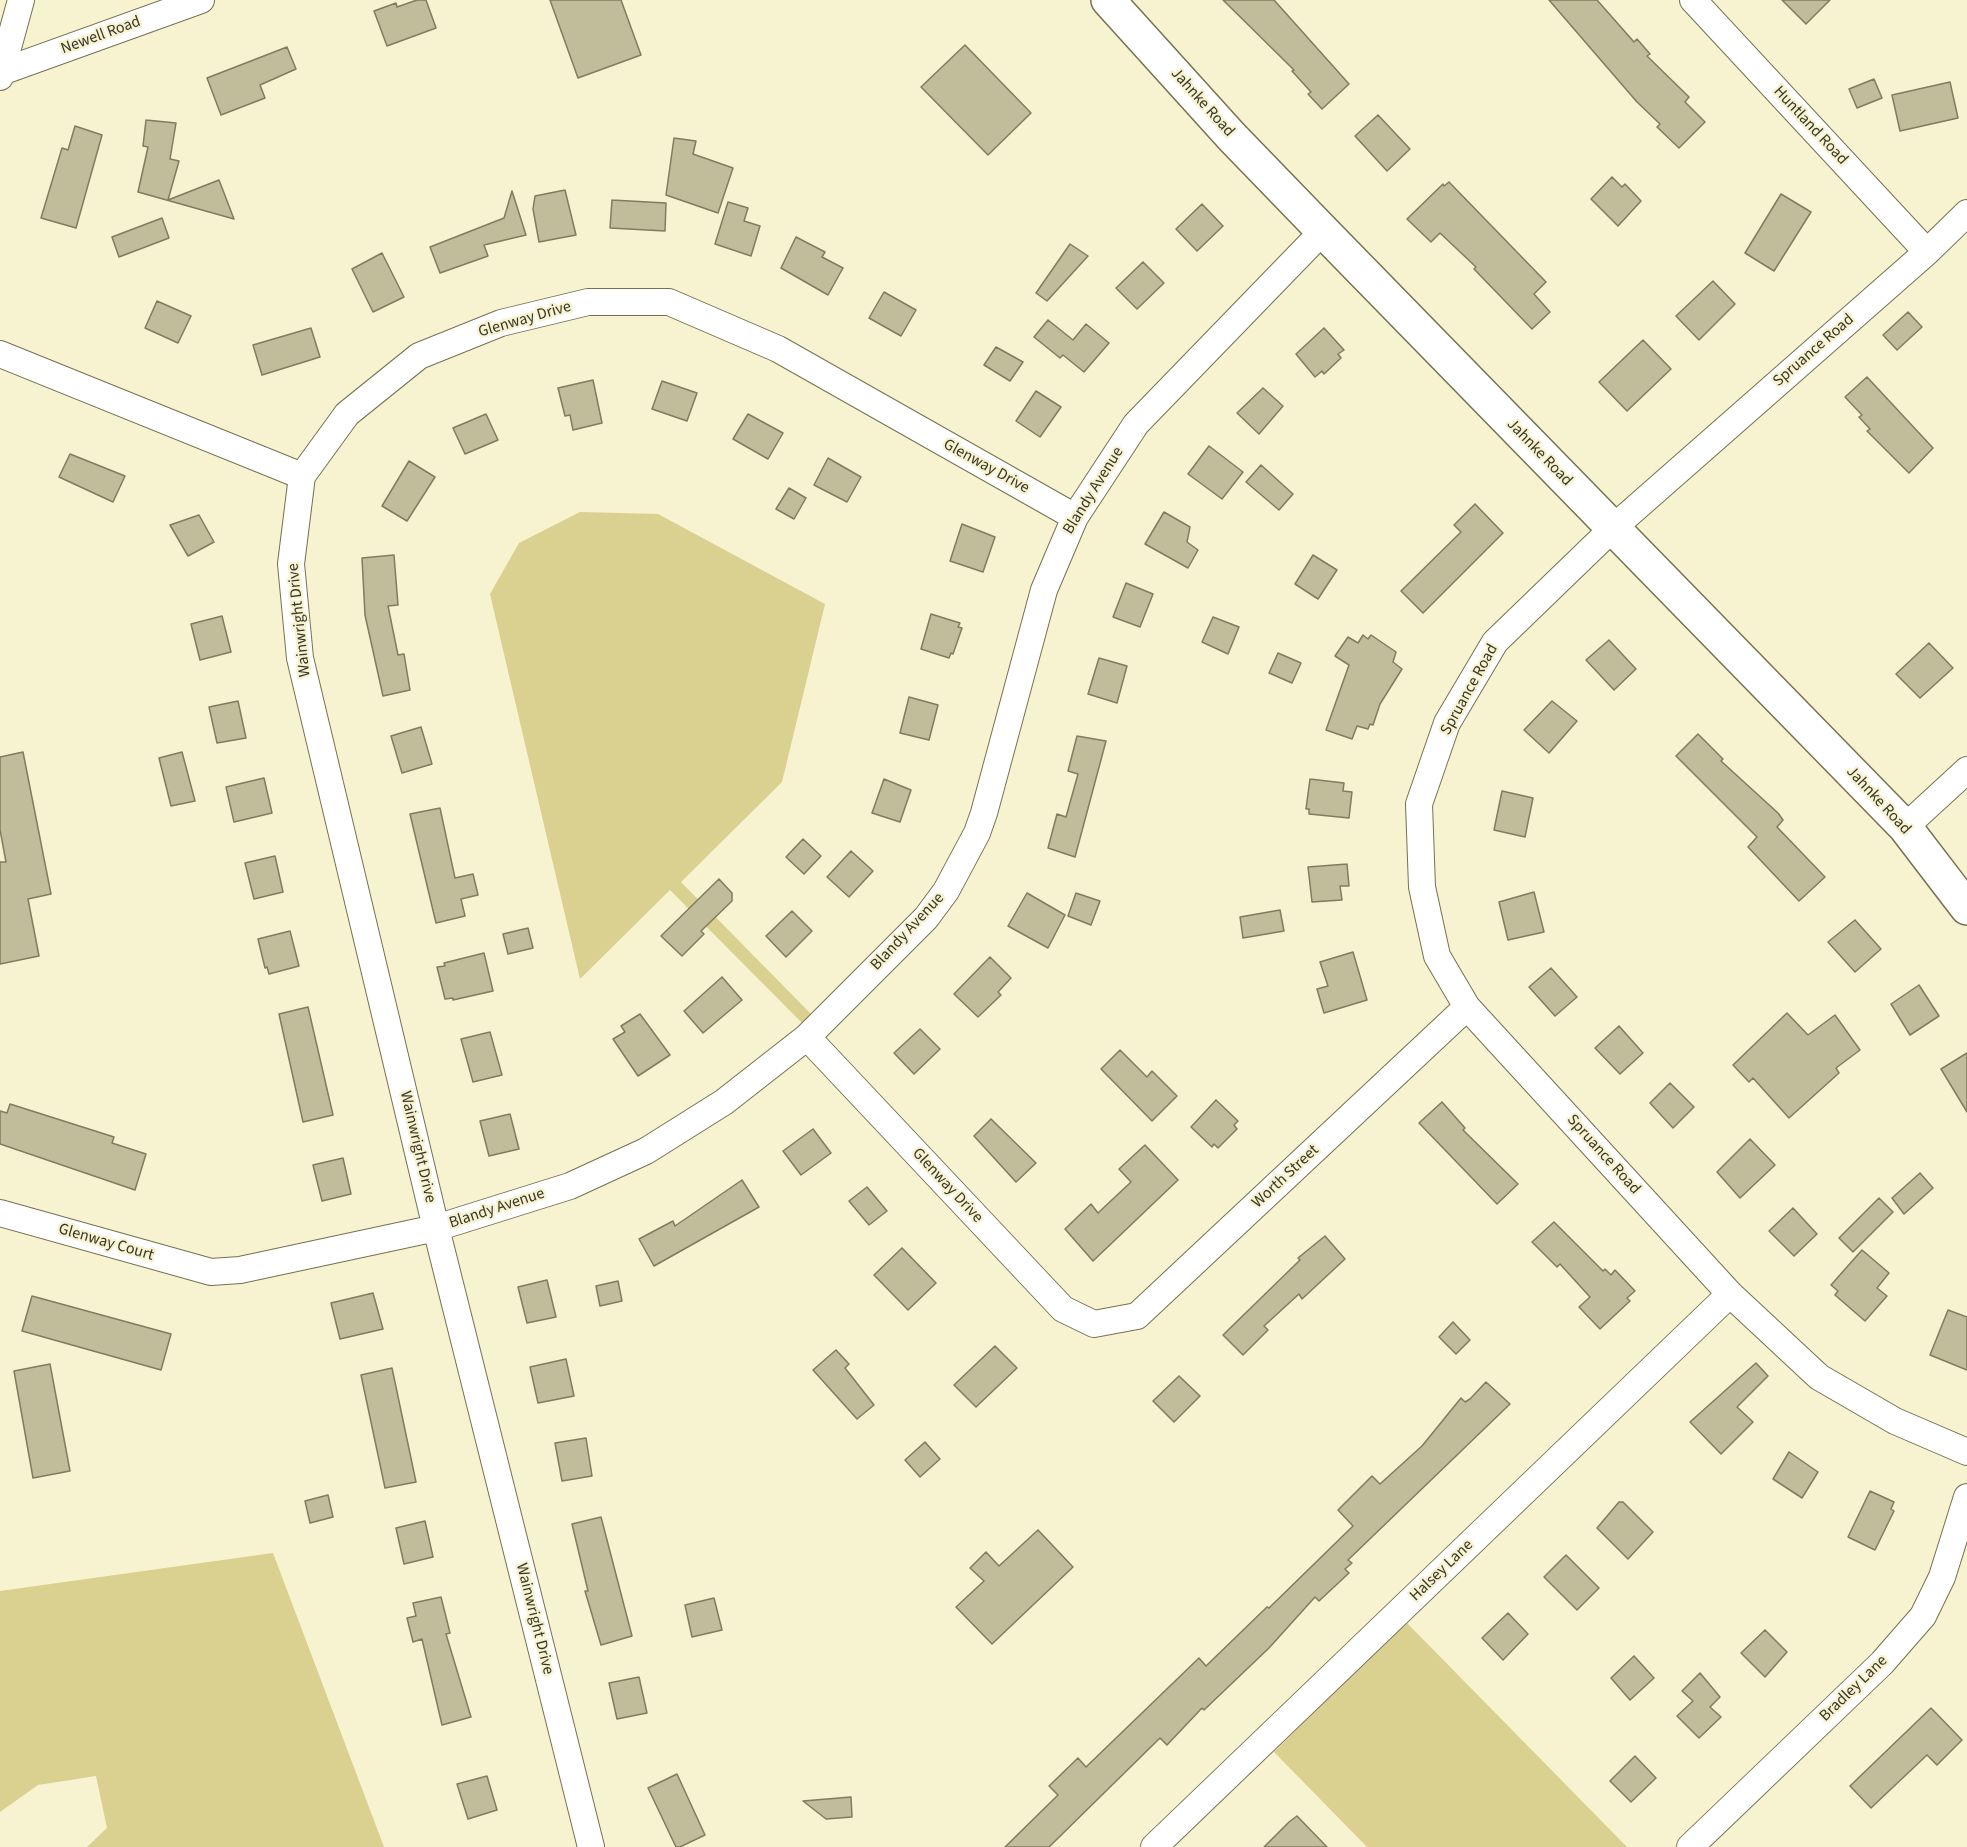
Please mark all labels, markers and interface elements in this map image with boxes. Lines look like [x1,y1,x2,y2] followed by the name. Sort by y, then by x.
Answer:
[59,13,143,59] street label: Newell Road
[1166,65,1238,141] street label: Jahnke Road
[1769,83,1851,169] street label: Huntland Road
[477,298,573,342] street label: Glenway Drive
[1770,311,1858,391] street label: Spruance Road
[1502,415,1576,491] street label: Jahnke Road
[940,435,1032,499] street label: Glenway Drive
[1060,444,1128,538] street label: Blandy Avenue
[284,562,316,678] street label: Wainwright Drive
[1437,641,1503,739] street label: Spruance Road
[1842,763,1914,839] street label: Jahnke Road
[867,889,949,975] street label: Blandy Avenue
[395,1089,439,1205] street label: Wainwright Drive
[1562,1111,1644,1199] street label: Spruance Road
[1249,1141,1323,1213] street label: Worth Street
[907,1145,987,1227] street label: Glenway Drive
[447,1185,547,1233] street label: Blandy Avenue
[56,1220,156,1266] street label: Glenway Court
[1406,1536,1478,1606] street label: Halsey Lane
[511,1561,557,1677] street label: Wainwright Drive
[1816,1652,1892,1726] street label: Bradley Lane

